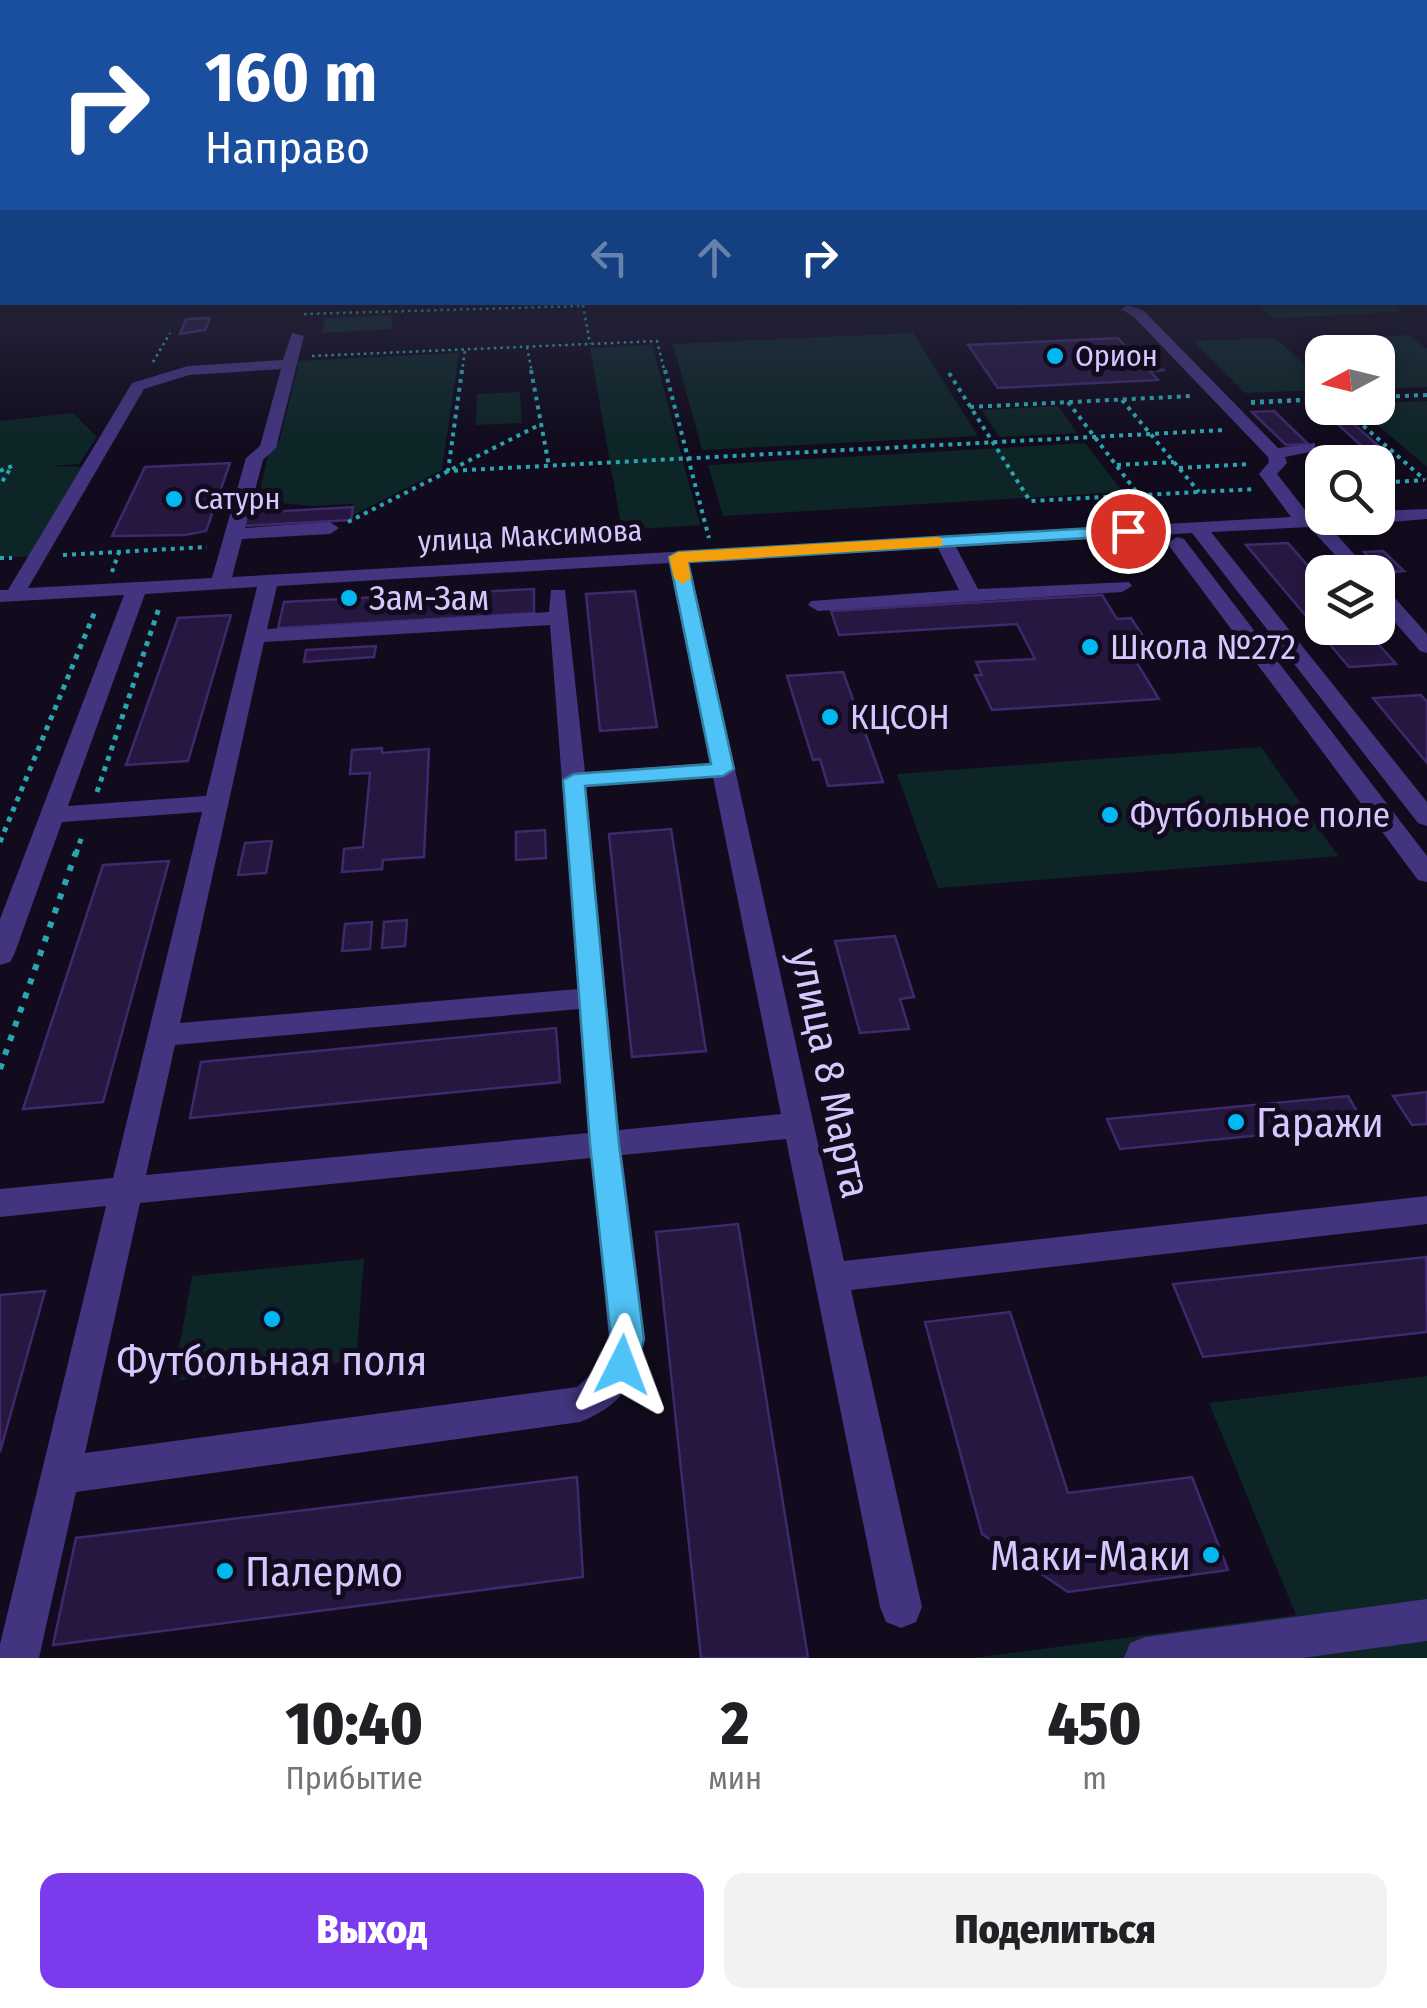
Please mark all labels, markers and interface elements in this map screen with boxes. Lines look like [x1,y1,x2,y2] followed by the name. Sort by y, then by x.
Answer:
[205,36,377,120] text: 160 m
[40,40,170,170] icon: right
[205,121,370,175] text: Направо
[582,230,637,285] icon: left
[687,230,742,285] icon: ahead
[792,230,847,285] icon: right
[1305,335,1395,425] north arrow
[1305,335,1395,645] map controls
[1075,338,1158,374] place label: Орион
[1044,345,1066,367] marker: Орион
[1305,445,1395,535] button: search
[194,481,281,517] place label: Сатурн
[163,488,185,510] marker: Сатурн
[1086,489,1171,574] pin
[1101,504,1156,559] icon: arrive
[417,512,643,560] street label: улица Максимова
[1305,555,1395,645] button: layers
[369,577,489,619] place label: Зам-Зам
[338,587,360,609] marker: Зам-Зам
[1110,626,1296,668] place label: Школа №272
[1079,636,1101,658] marker: Школа №272
[850,696,950,738] place label: КЦСОН
[819,706,841,728] marker: КЦСОН
[1130,794,1390,836] place label: Футбольное поле
[1099,804,1121,826] marker: Футбольное поле
[779,944,881,1203] street label: улица 8 Марта
[1256,1098,1384,1148] place label: Гаражи
[1225,1111,1247,1133] marker: Гаражи
[261,1308,283,1330] marker: Футбольная поля
[570,1313,674,1417] position arrow
[117,1336,427,1386] place label: Футбольная поля
[990,1531,1191,1581] place label: Маки-Маки
[1200,1544,1222,1566] marker: Маки-Маки
[245,1547,403,1597] place label: Палермо
[214,1560,236,1582] marker: Палермо
[285,1688,423,1760] text: 10:40
[721,1688,749,1760] text: 2
[1047,1688,1142,1760] text: 450
[285,1759,423,1797] text: Прибытие
[708,1759,762,1797] text: мин
[1082,1759,1107,1797] text: m
[40,1873,704,1988] button: Выход
[724,1873,1387,1988] button: Поделиться

